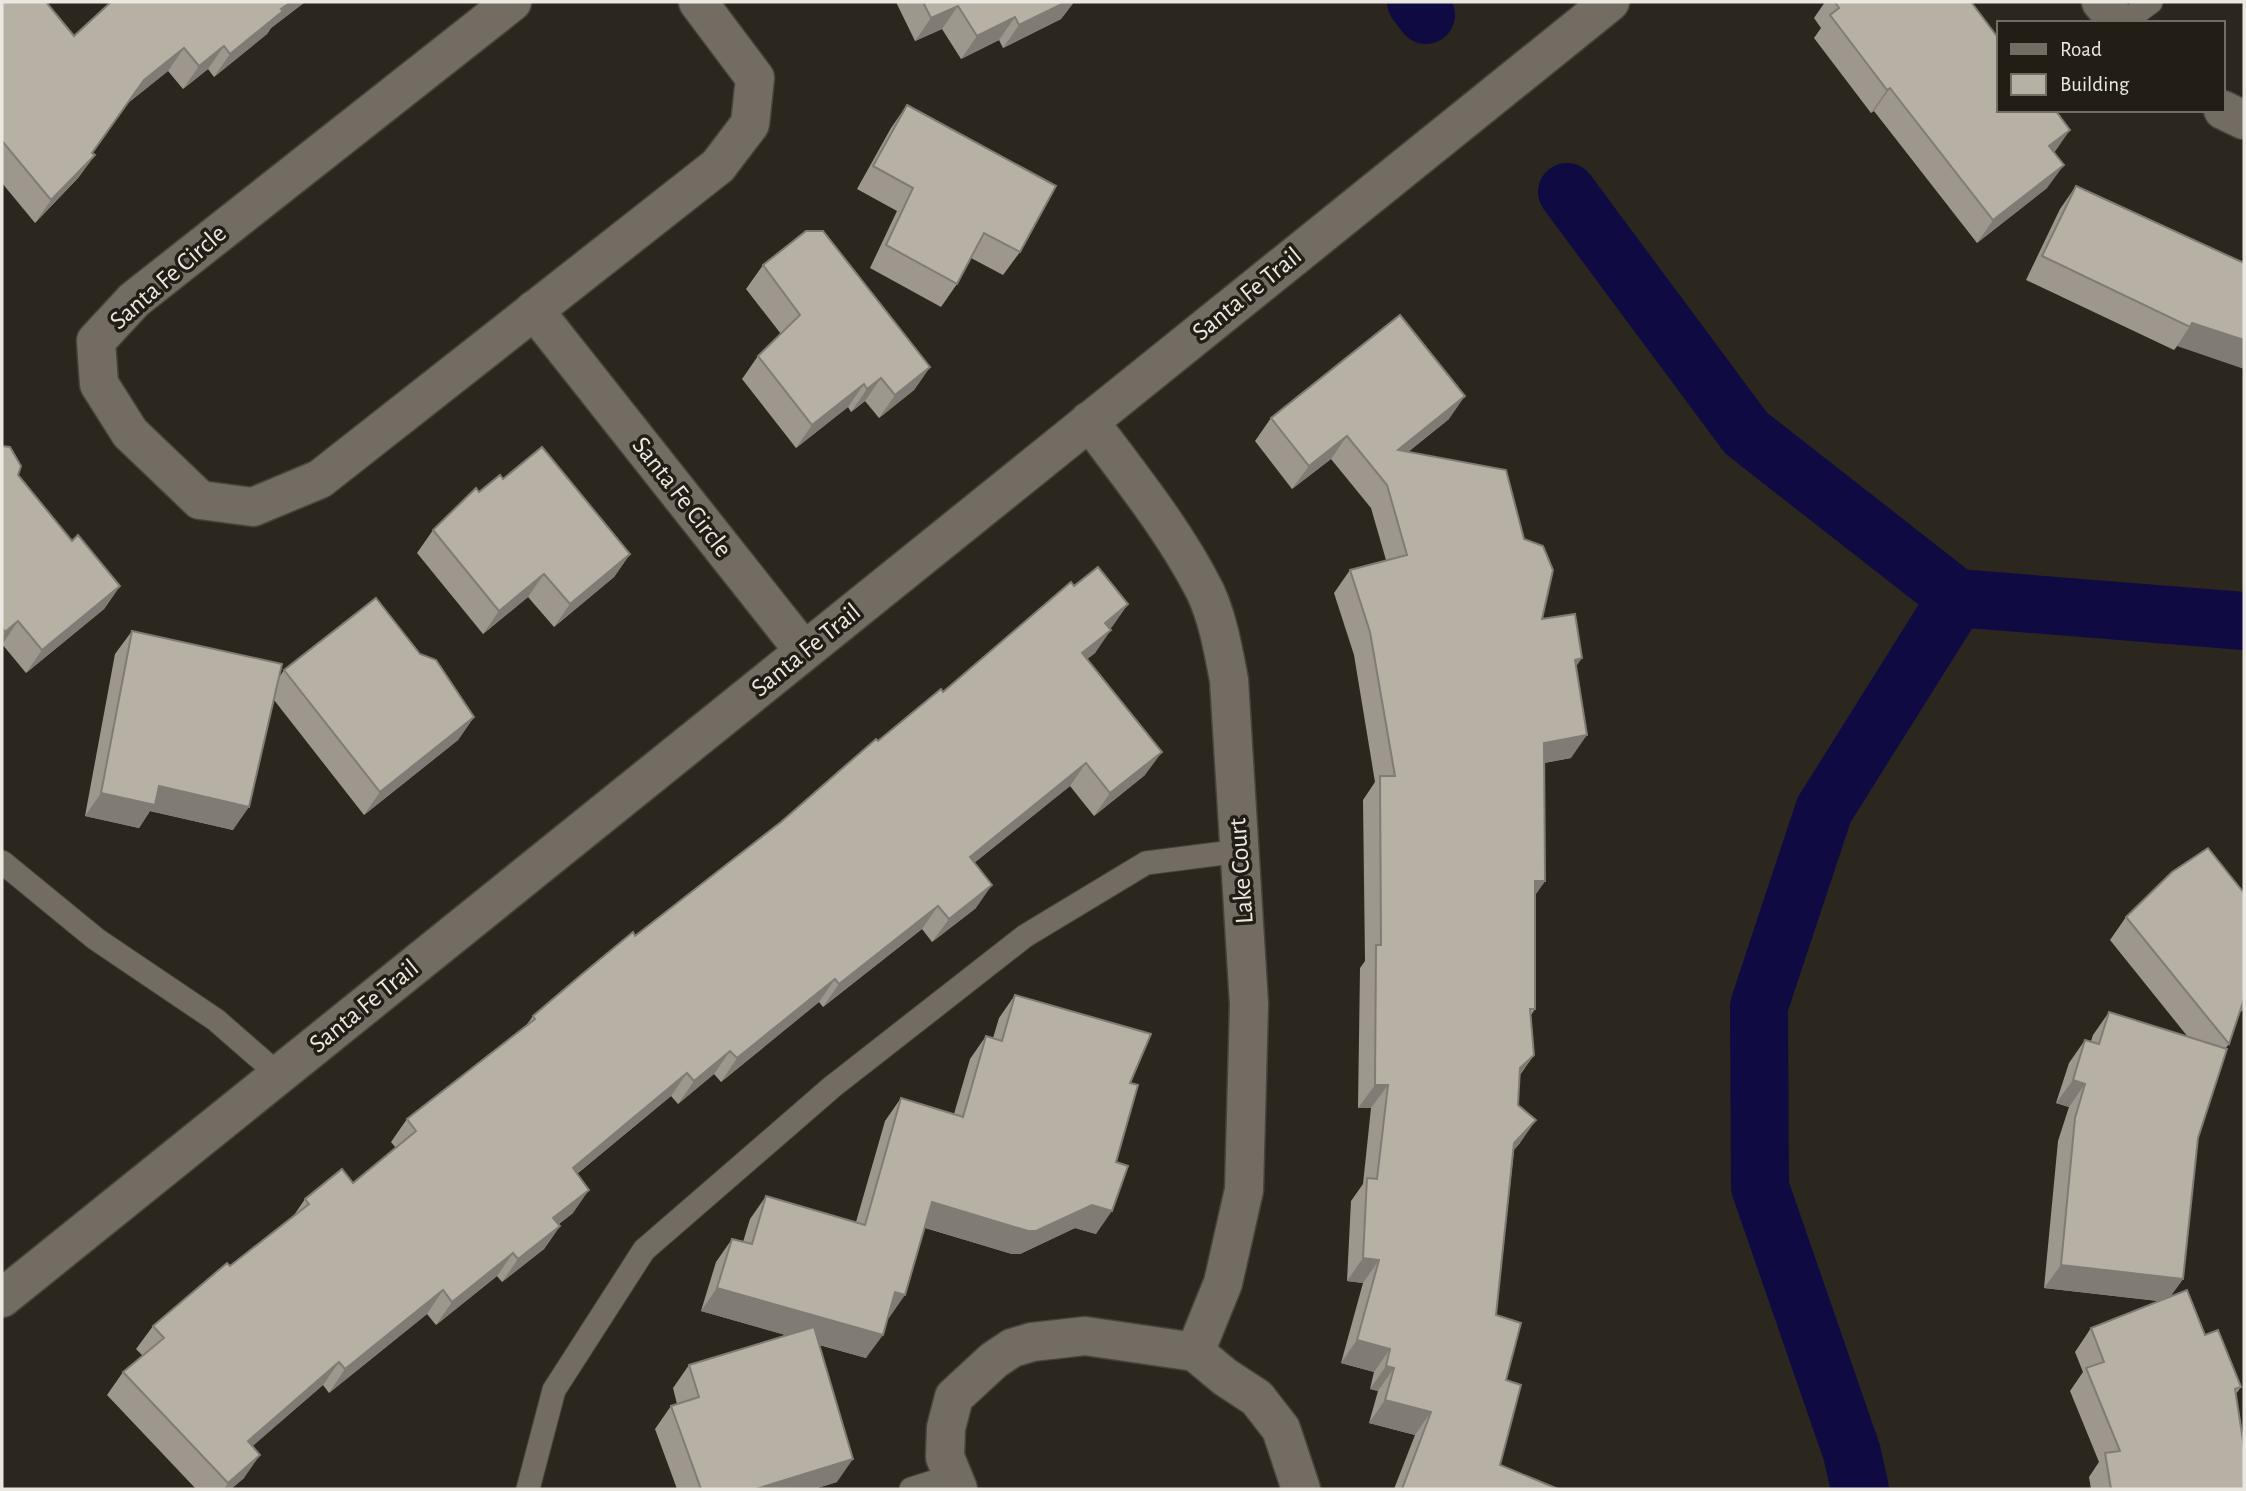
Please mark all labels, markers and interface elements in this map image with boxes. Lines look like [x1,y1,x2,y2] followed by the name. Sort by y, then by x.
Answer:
[1997,21,2225,112] legend
[2060,39,2102,60] text: Road
[2060,74,2130,95] text: Building
[105,220,231,334] street label: Santa Fe Circle
[1187,242,1307,346] street label: Santa Fe Trail
[627,432,737,562] street label: Santa Fe Circle
[746,598,866,702] street label: Santa Fe Trail
[1224,817,1258,925] street label: Lake Court
[304,954,424,1058] street label: Santa Fe Trail

